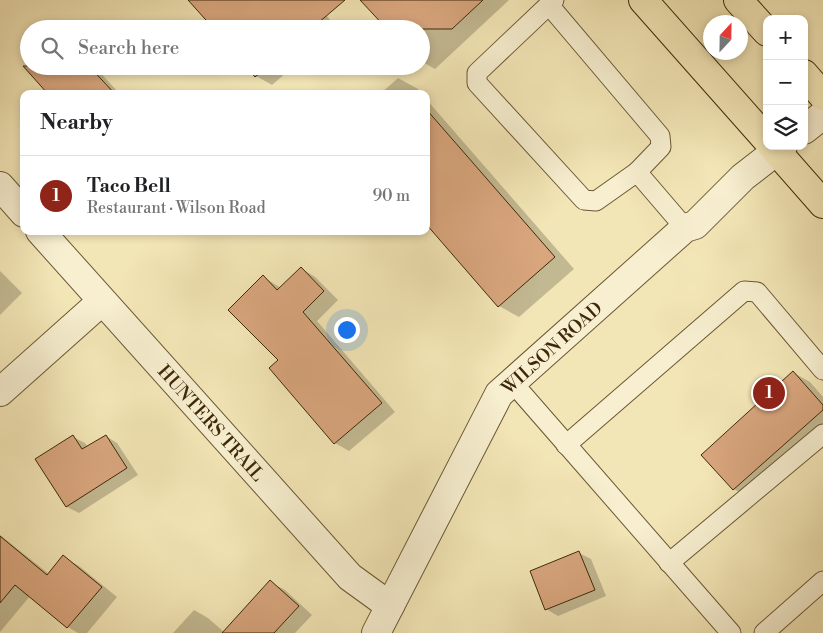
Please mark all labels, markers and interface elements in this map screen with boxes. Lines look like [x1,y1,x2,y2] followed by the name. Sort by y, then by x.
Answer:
[703,15,748,60] north arrow
[763,15,808,150] map controls
[763,15,808,60] button: +
[20,20,430,75] search box
[38,34,66,62] icon: search
[78,36,179,60] text: Search here
[763,60,808,105] button: −
[763,105,808,150] button: layers
[40,110,113,136] text: Nearby
[87,174,171,198] text: Taco Bell
[52,186,60,206] text: 1
[372,186,410,206] text: 90 m
[87,198,266,218] text: Restaurant · Wilson Road
[496,297,608,400] street label: WILSON ROAD
[334,317,360,343] your location
[152,360,269,486] street label: HUNTERS TRAIL
[753,374,785,412] pin: 1

